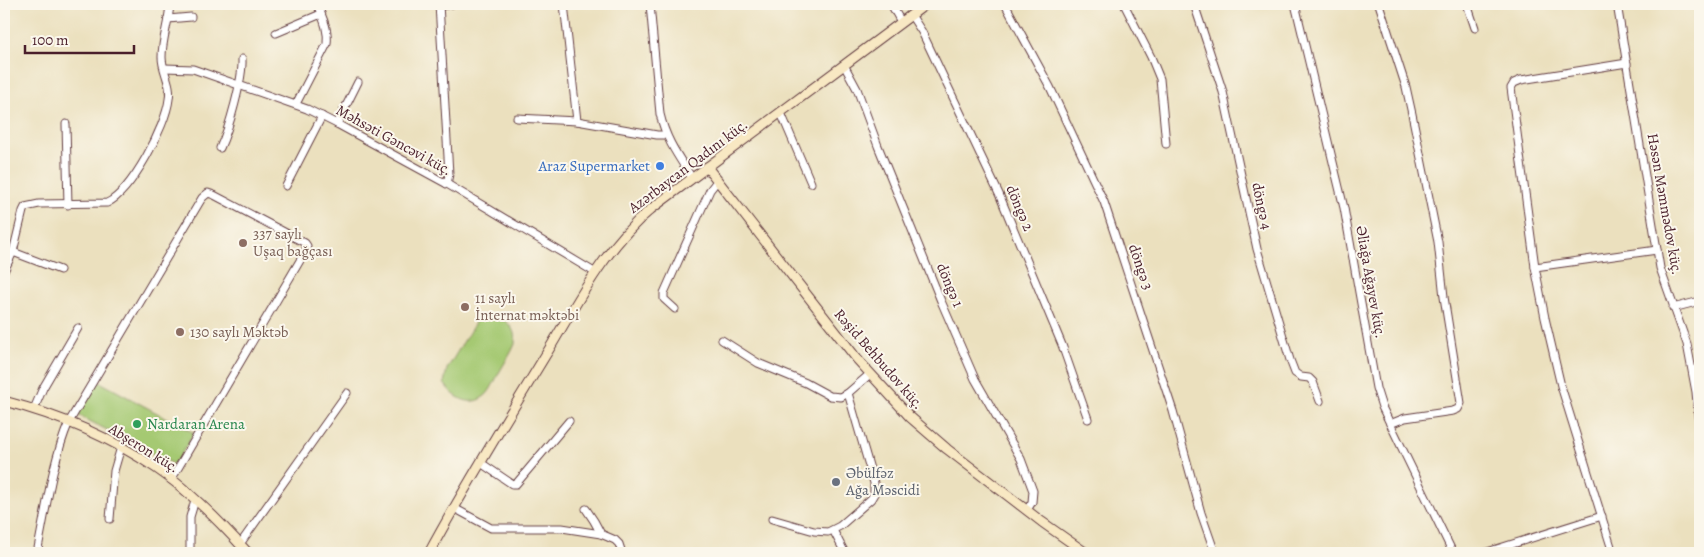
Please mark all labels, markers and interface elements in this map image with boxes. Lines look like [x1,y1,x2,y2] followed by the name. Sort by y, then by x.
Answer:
[25,22,134,54] scale bar
[32,30,69,50] text: 100 m
[333,100,455,180] street label: Məhsəti Gəncəvi küç.
[623,115,752,218] street label: Azərbaycan Qadını küç.
[1643,132,1687,276] street label: Həsən Məmmədov küç.
[538,156,650,176] place label: Araz Supermarket
[654,160,666,172] marker: Araz Supermarket
[1247,181,1277,232] street label: döngə 4
[1001,182,1039,234] street label: döngə 2
[253,224,333,261] place label: 337 saylı Uşaq bağçası
[1351,224,1391,340] street label: Əliağa Ağayev küç.
[237,237,249,249] marker: 337 saylı Uşaq bağçası
[1124,241,1158,293] street label: döngə 3
[932,260,968,310] street label: döngə 1
[475,288,579,325] place label: 11 saylı İnternat məktəbi
[459,301,471,313] marker: 11 saylı İnternat məktəbi
[830,305,928,413] street label: Rəşid Behbudov küç.
[190,322,289,342] place label: 130 saylı Məktəb
[174,326,186,338] marker: 130 saylı Məktəb
[147,414,245,434] place label: Nardaran Arena
[104,418,183,477] street label: Abşeron küç.
[131,418,143,430] marker: Nardaran Arena
[845,463,920,500] place label: Əbülfəz Ağa Məscidi
[830,476,842,488] marker: Əbülfəz Ağa Məscidi

